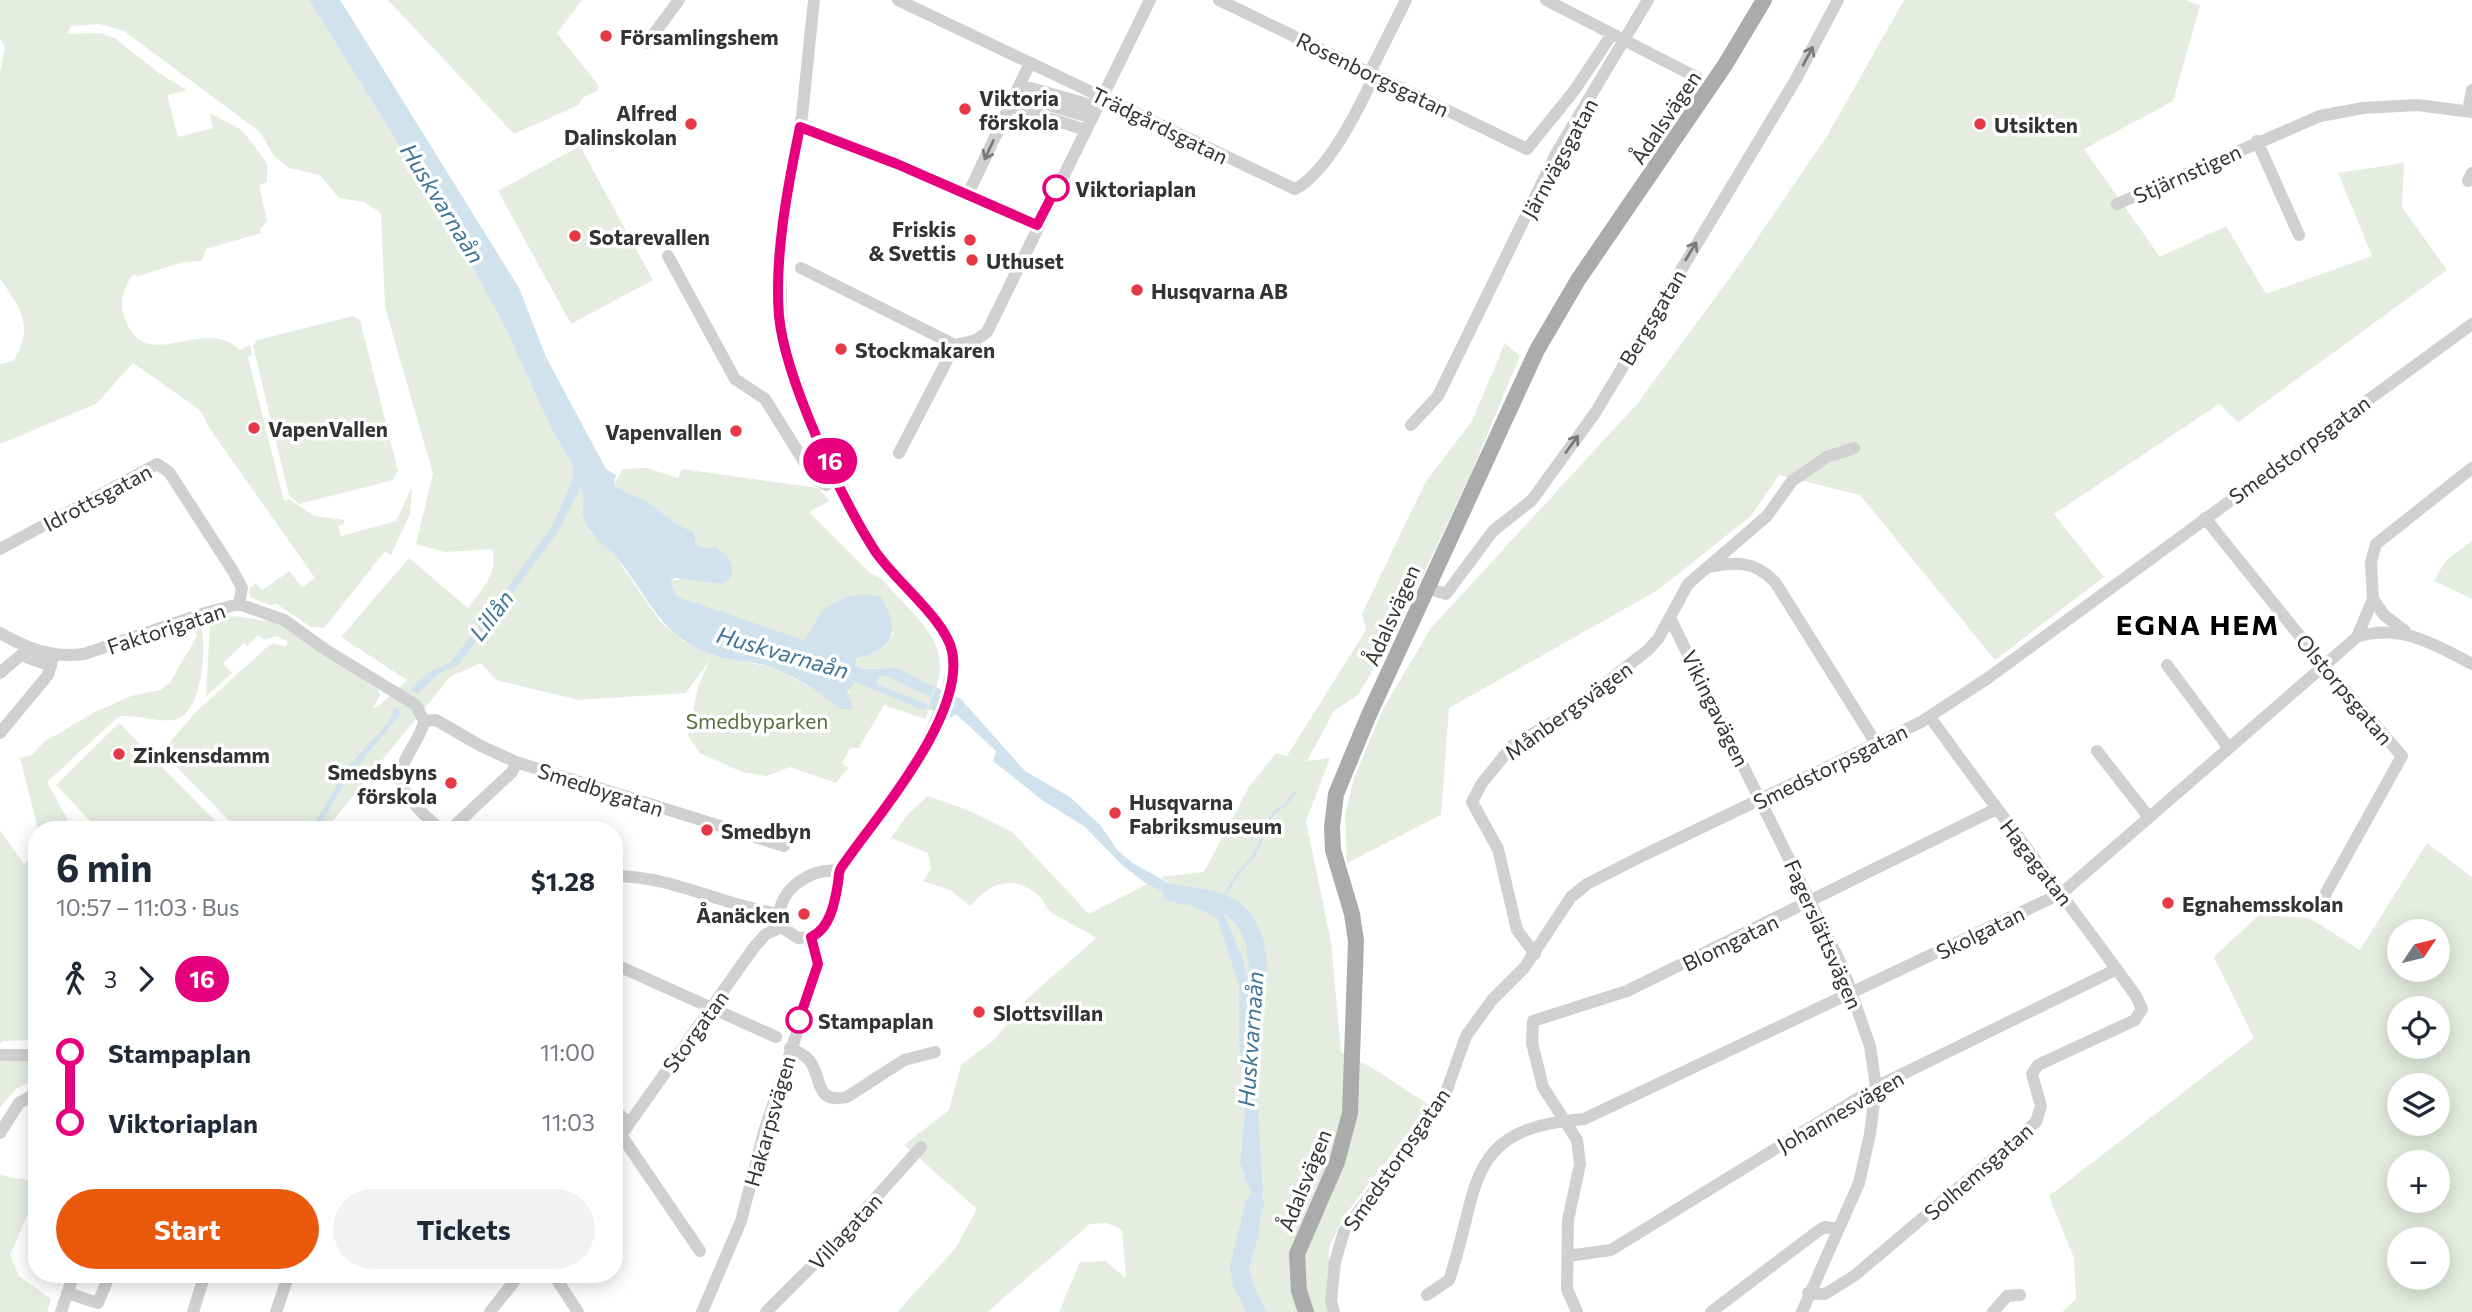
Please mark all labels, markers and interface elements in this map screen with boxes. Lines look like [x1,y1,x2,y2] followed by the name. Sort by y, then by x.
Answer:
[620,24,779,49] place label: Församlingshem
[1293,26,1453,122] street label: Rosenborgsgatan
[598,28,614,44] marker: Församlingshem
[1801,46,1815,66] one-way arrow
[1625,65,1705,169] street label: Ådalsvägen
[1088,81,1232,169] street label: Trädgårdsgatan
[979,85,1059,134] place label: Viktoria förskola
[1516,94,1602,222] street label: Järnvägsgatan
[564,100,677,149] place label: Alfred Dalinskolan
[957,101,973,117] marker: Viktoria förskola
[1994,112,2078,137] place label: Utsikten
[683,116,699,132] marker: Alfred Dalinskolan
[1972,116,1988,132] marker: Utsikten
[395,138,491,268] water label: Huskvarnaån
[2129,138,2245,208] street label: Stjärnstigen
[981,139,995,160] one-way arrow
[1043,175,1069,201] marker: Viktoriaplan
[1075,176,1196,201] place label: Viktoriaplan
[869,216,956,265] place label: Friskis & Svettis
[589,224,710,249] place label: Sotarevallen
[567,228,583,244] marker: Sotarevallen
[962,232,978,248] marker: Friskis & Svettis
[1684,241,1698,261] one-way arrow
[986,248,1064,273] place label: Uthuset
[964,252,980,268] marker: Uthuset
[1614,264,1690,370] street label: Bergsgatan
[1151,278,1288,303] place label: Husqvarna AB
[1129,282,1145,298] marker: Husqvarna AB
[855,337,995,362] place label: Stockmakaren
[833,341,849,357] marker: Stockmakaren
[2224,389,2374,509] street label: Smedstorpsgatan
[268,416,388,441] place label: VapenVallen
[605,419,722,444] place label: Vapenvallen
[246,420,262,436] marker: VapenVallen
[728,423,744,439] marker: Vapenvallen
[1565,435,1579,454] one-way arrow
[798,438,862,484] line badge: 16
[817,446,843,475] text: 16
[39,458,155,536] street label: Idrottsgatan
[1358,561,1424,669] street label: Ådalsvägen
[463,584,519,646] water label: Lillån
[104,597,228,659] street label: Faktorigatan
[2116,607,2280,641] district label: EGNA HEM
[714,620,852,684] water label: Huskvarnaån
[2291,628,2399,750] street label: Olstorpsgatan
[1677,646,1755,770] street label: Vikingavägen
[1500,655,1636,765] street label: Månbergsvägen
[686,708,828,733] park label: Smedbyparken
[1749,718,1911,814] street label: Smedstorpsgatan
[133,742,270,767] place label: Zinkensdamm
[111,746,127,762] marker: Zinkensdamm
[535,757,667,821] street label: Smedbygatan
[327,759,437,808] place label: Smedsbyns förskola
[443,775,459,791] marker: Smedsbyns förskola
[1129,789,1282,838] place label: Husqvarna Fabriksmuseum
[1107,805,1123,821] marker: Husqvarna Fabriksmuseum
[1996,814,2078,910] street label: Hagagatan
[721,818,811,843] place label: Smedbyn
[699,822,715,838] marker: Smedbyn
[56,843,152,890] text: 6 min
[1780,855,1868,1013] street label: Fagerslättsvägen
[531,865,595,896] text: $1.28
[2182,891,2343,916] place label: Egnahemsskolan
[56,893,240,921] text: 10:57 – 11:03 · Bus
[2160,895,2176,911] marker: Egnahemsskolan
[1932,900,2028,964] street label: Skolgatan
[696,901,790,927] place label: Åanäcken
[796,906,812,922] marker: Åanäcken
[1678,908,1782,976] street label: Blomgatan
[2387,919,2450,982] north arrow
[2387,919,2450,1290] map controls
[56,960,94,998] icon: walk
[127,960,165,998] icon: forward
[189,964,215,993] text: 16
[104,965,117,993] text: 3
[1231,970,1269,1108] water label: Huskvarnaån
[657,985,733,1077] street label: Storgatan
[2387,996,2450,1059] button: locate
[993,1000,1103,1025] place label: Slottsvillan
[971,1004,987,1020] marker: Slottsvillan
[786,1007,812,1033] marker: Stampaplan
[818,1008,934,1033] place label: Stampaplan
[108,1037,251,1068] text: Stampaplan
[540,1038,595,1066] text: 11:00
[738,1053,800,1189] street label: Hakarpsvägen
[1772,1065,1908,1157] street label: Johannesvägen
[2387,1073,2450,1136] button: layers
[1337,1083,1455,1235] street label: Smedstorpsgatan
[108,1107,258,1138] text: Viktoriaplan
[542,1108,595,1136] text: 11:03
[1919,1117,2037,1225] street label: Solhemsgatan
[1272,1125,1336,1235] street label: Ådalsvägen
[2387,1150,2450,1213] button: +
[803,1188,887,1274] street label: Villagatan
[56,1189,319,1269] button: Start
[333,1189,595,1269] button: Tickets
[2387,1227,2450,1290] button: −

